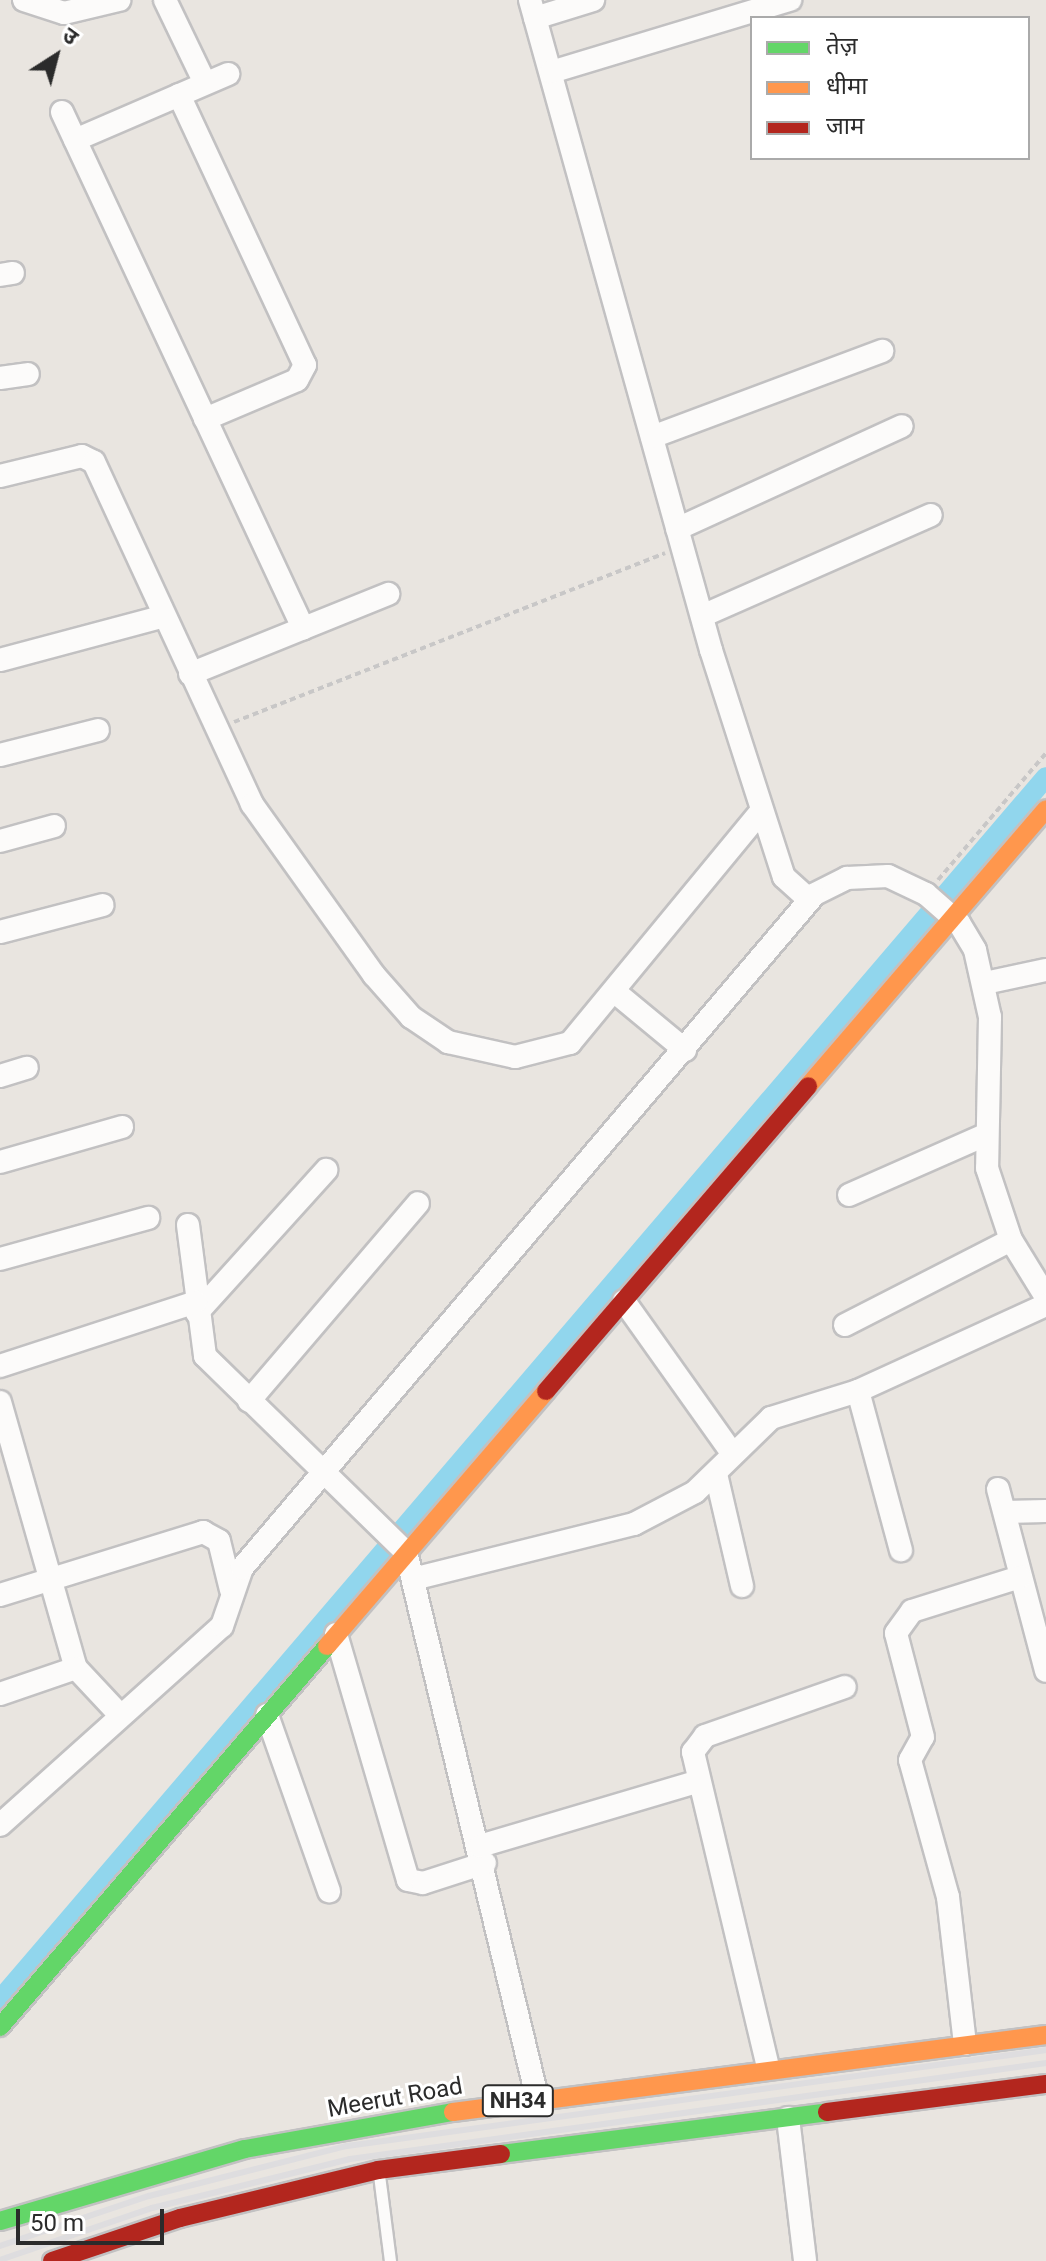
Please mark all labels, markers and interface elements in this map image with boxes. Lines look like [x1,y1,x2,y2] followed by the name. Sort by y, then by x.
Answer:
[16,16,96,96] north arrow
[750,16,1030,160] legend
[58,22,83,50] text: उ
[826,32,858,60] text: तेज़
[826,72,868,100] text: धीमा
[826,112,864,140] text: जाम
[325,2072,465,2124] street label: Meerut Road
[480,2083,556,2119] road number: NH34
[20,2193,168,2243] scale bar
[30,2209,84,2237] text: 50 m

